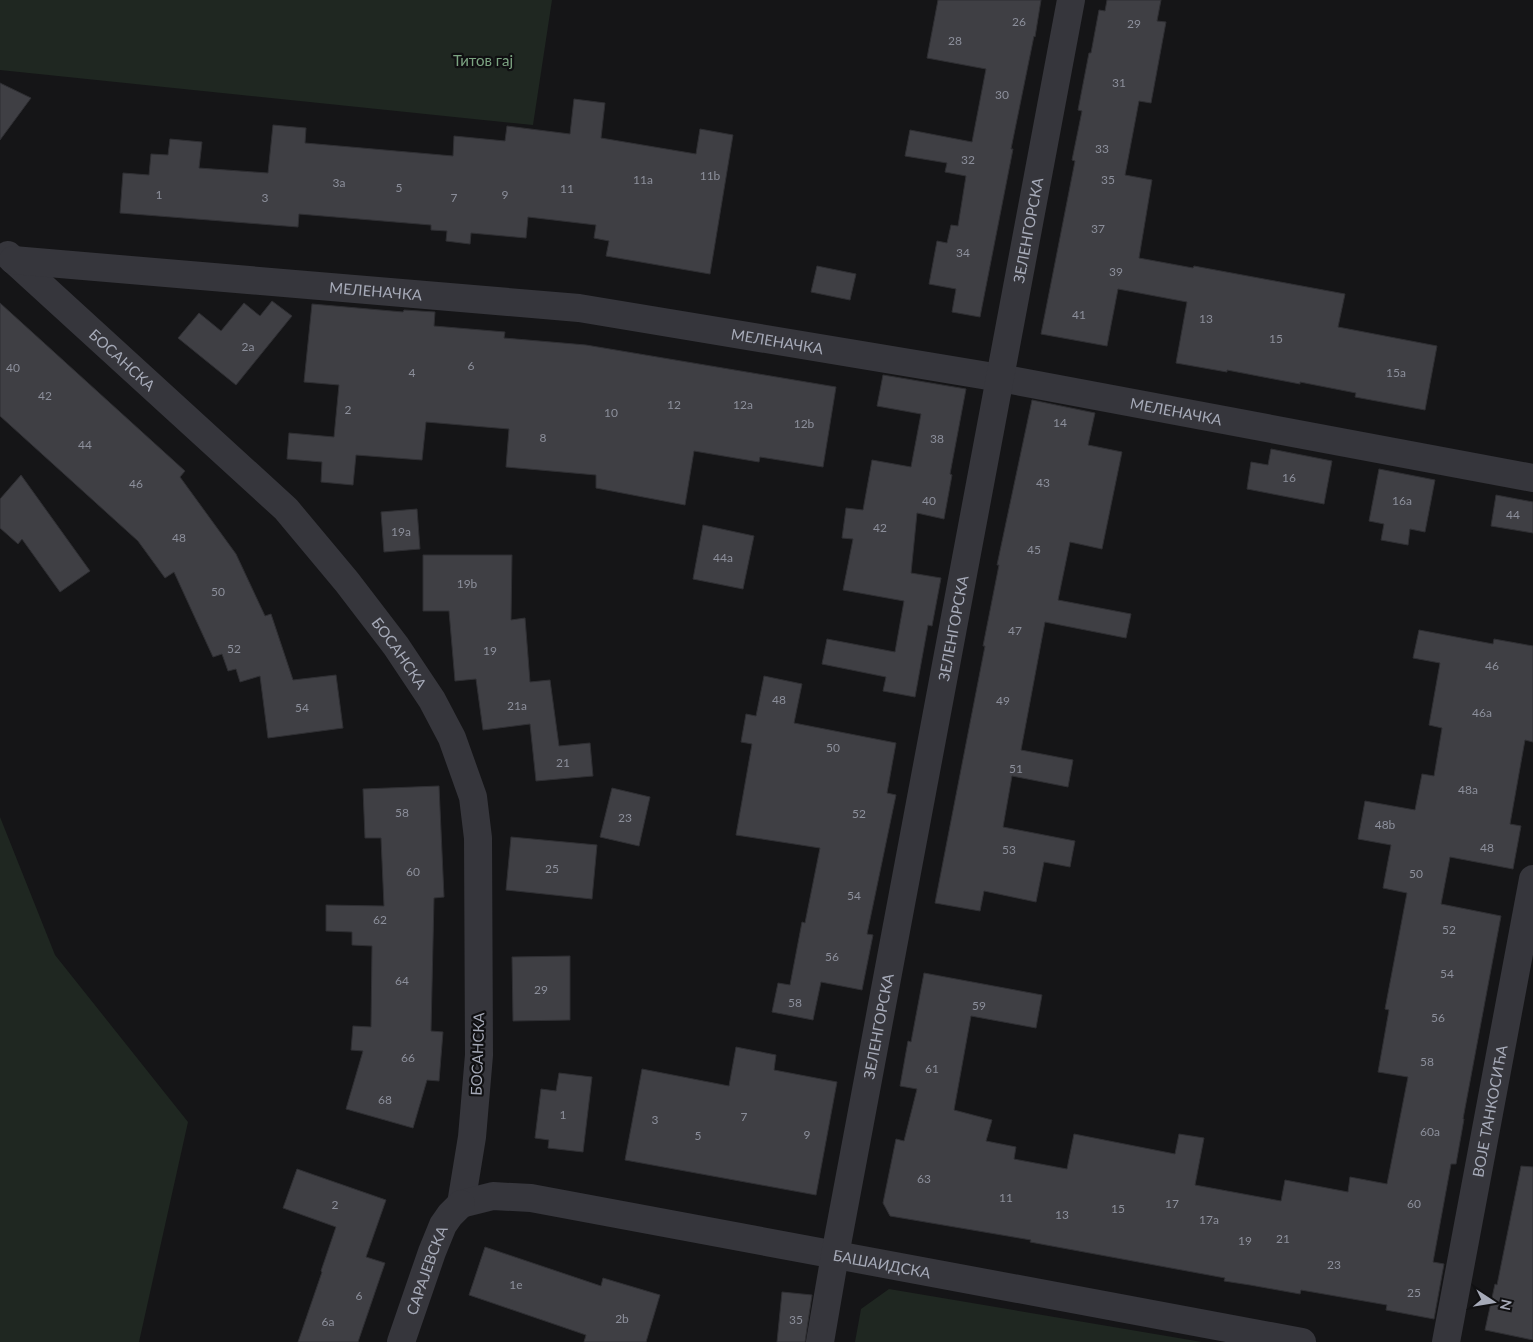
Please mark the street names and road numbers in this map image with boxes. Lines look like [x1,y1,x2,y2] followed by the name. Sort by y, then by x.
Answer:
[1009,175,1047,285] street label: ЗЕЛЕНГОРСКА
[329,278,424,304] street label: МЕЛЕНАЧКА
[730,324,825,358] street label: МЕЛЕНАЧКА
[86,325,160,395] street label: БОСАНСКА
[1129,394,1224,429] street label: МЕЛЕНАЧКА
[934,573,972,683] street label: ЗЕЛЕНГОРСКА
[368,614,431,693] street label: БОСАНСКА
[859,971,897,1081] street label: ЗЕЛЕНГОРСКА
[467,1011,487,1096] street label: БОСАНСКА
[1468,1043,1511,1178] street label: ВОЈЕ ТАНКОСИЋА
[402,1222,451,1317] street label: САРАЈЕВСКА
[832,1246,933,1282] street label: БАШАИДСКА

